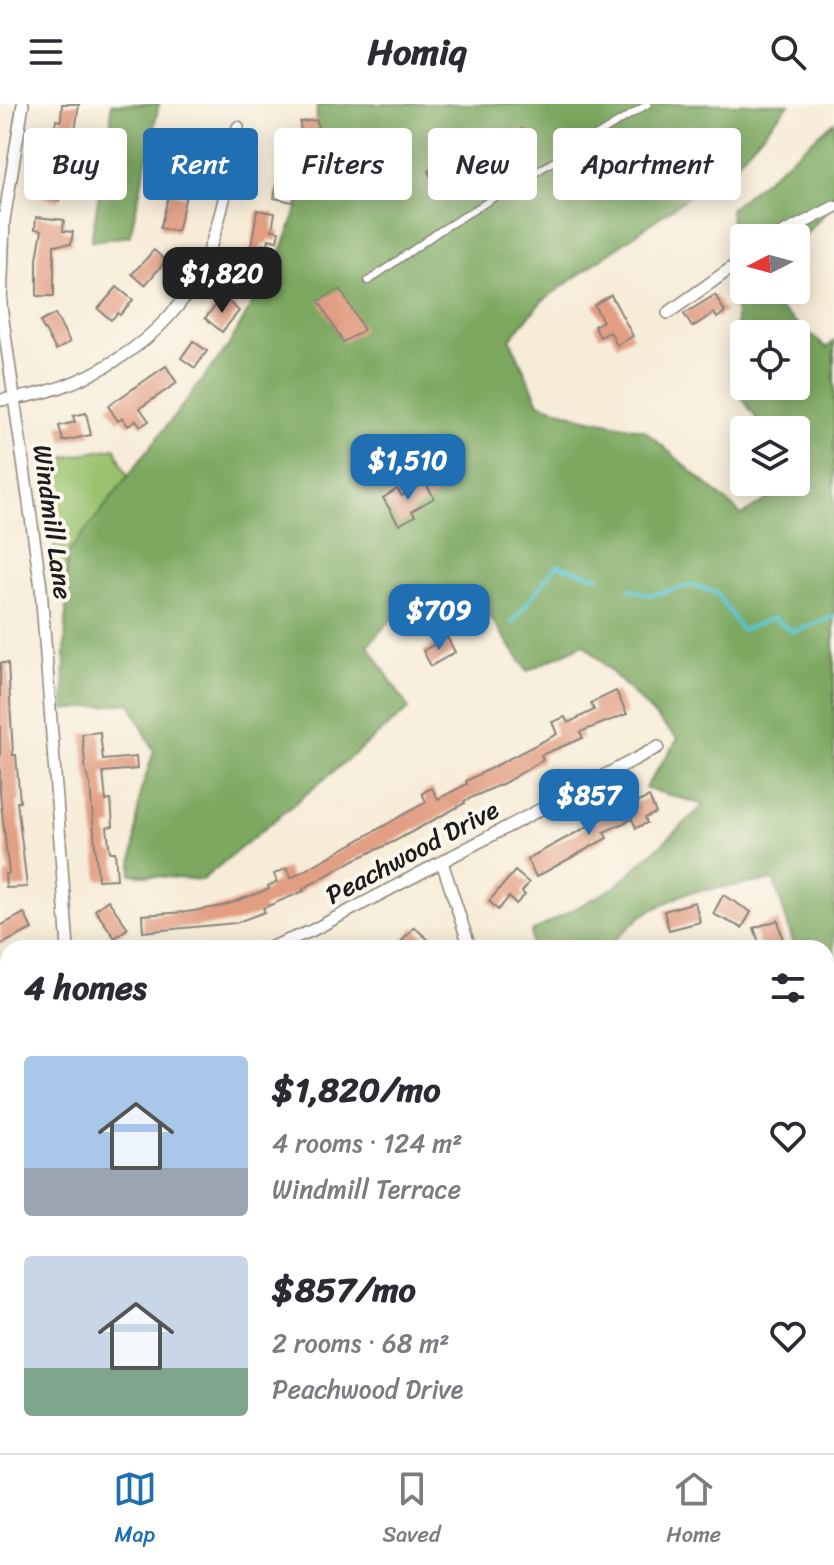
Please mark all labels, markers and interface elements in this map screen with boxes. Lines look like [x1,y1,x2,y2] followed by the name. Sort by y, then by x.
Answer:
[368,20,466,84] text: Homiq
[24,30,68,74] icon: menu
[766,30,810,74] icon: search
[24,128,127,200] chip: Buy
[143,128,258,200] chip: Rent
[274,128,412,200] chip: Filters
[428,128,537,200] chip: New
[553,128,741,200] chip: Apartment
[730,224,810,304] north arrow
[730,224,810,496] map controls
[157,247,287,315] pin: $1,820
[181,250,263,296] text: $1,820
[730,320,810,400] button: locate
[730,416,810,496] button: layers
[343,434,473,502] pin: $1,510
[368,437,448,483] text: $1,510
[19,441,87,603] street label: Windmill Lane
[392,584,486,652] pin: $709
[407,587,471,633] text: $709
[542,769,636,837] pin: $857
[557,772,621,818] text: $857
[317,787,508,917] street label: Peachwood Drive
[24,958,147,1018] text: 4 homes
[766,966,810,1010] icon: filters
[272,1060,440,1120] text: $1,820/mo
[88,1088,184,1184] icon: home
[766,1114,810,1158] icon: heart
[272,1120,463,1166] text: 4 rooms · 124 m²
[272,1166,461,1212] text: Windmill Terrace
[272,1260,416,1320] text: $857/mo
[88,1288,184,1384] icon: home
[766,1314,810,1358] icon: heart
[272,1320,449,1366] text: 2 rooms · 68 m²
[272,1366,463,1412] text: Peachwood Drive
[113,1467,157,1554] tab: Map
[383,1467,441,1554] tab: Saved
[666,1467,721,1554] tab: Home

